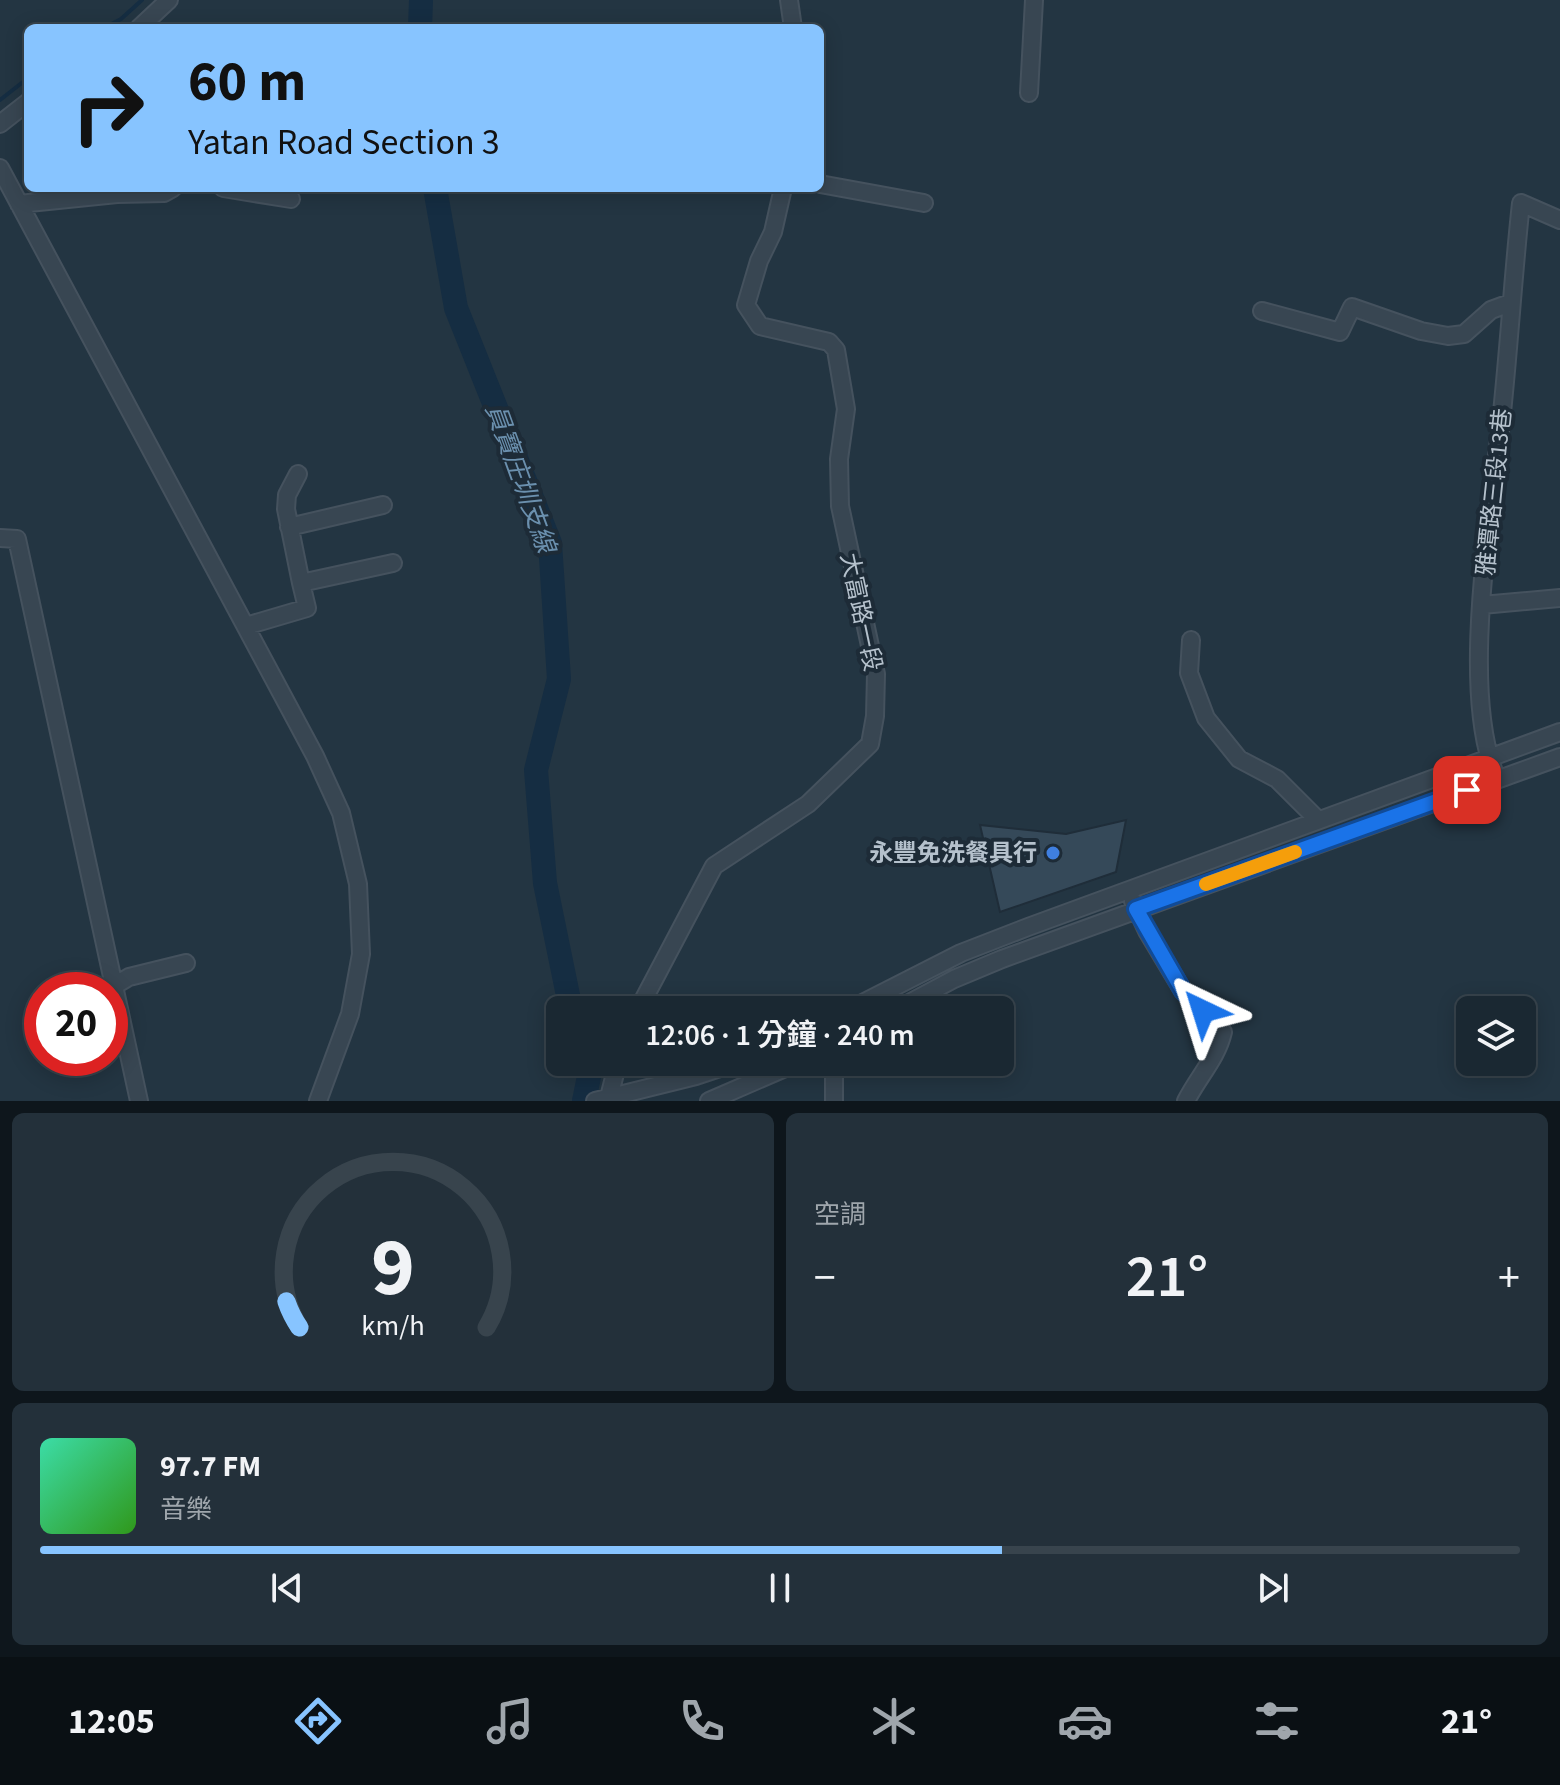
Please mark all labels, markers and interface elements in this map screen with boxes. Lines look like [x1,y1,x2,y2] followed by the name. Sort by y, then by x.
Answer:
[188,43,306,122] text: 60 m
[56,56,160,160] icon: right
[188,117,500,168] text: Yatan Road Section 3
[476,399,566,561] water label: 員寶庄圳支線
[1468,407,1521,577] street label: 雅潭路三段13巷
[831,550,890,674] street label: 大富路一段
[1433,756,1501,824] pin
[1445,768,1489,812] icon: arrive
[869,836,1037,871] place label: 永豐免洗餐具行
[1044,844,1062,862] marker: 永豐免洗餐具行
[1161,969,1245,1053] position arrow
[24,972,128,1076] speed limit sign: 20
[1456,996,1536,1076] map controls
[1456,996,1536,1076] button: layers
[645,1014,915,1057] text: 12:06 · 1 分鐘 · 240 m
[814,1196,866,1233] text: 空調
[371,1209,415,1327] text: 9
[1126,1235,1208,1320] text: 21°
[814,1247,836,1310] text: −
[1498,1247,1520,1310] text: +
[361,1306,425,1346] text: km/h
[160,1445,261,1488] text: 97.7 FM
[160,1491,212,1528] text: 音樂
[265,1566,309,1610] icon: previous
[758,1566,802,1610] icon: pause
[1251,1566,1295,1610] icon: next
[290,1693,346,1749] icon: directions
[482,1693,538,1749] icon: music
[674,1693,730,1749] icon: phone
[866,1693,922,1749] icon: climate
[1057,1693,1113,1749] icon: car
[1249,1693,1305,1749] icon: filters
[68,1696,155,1747] text: 12:05
[1441,1696,1492,1747] text: 21°

